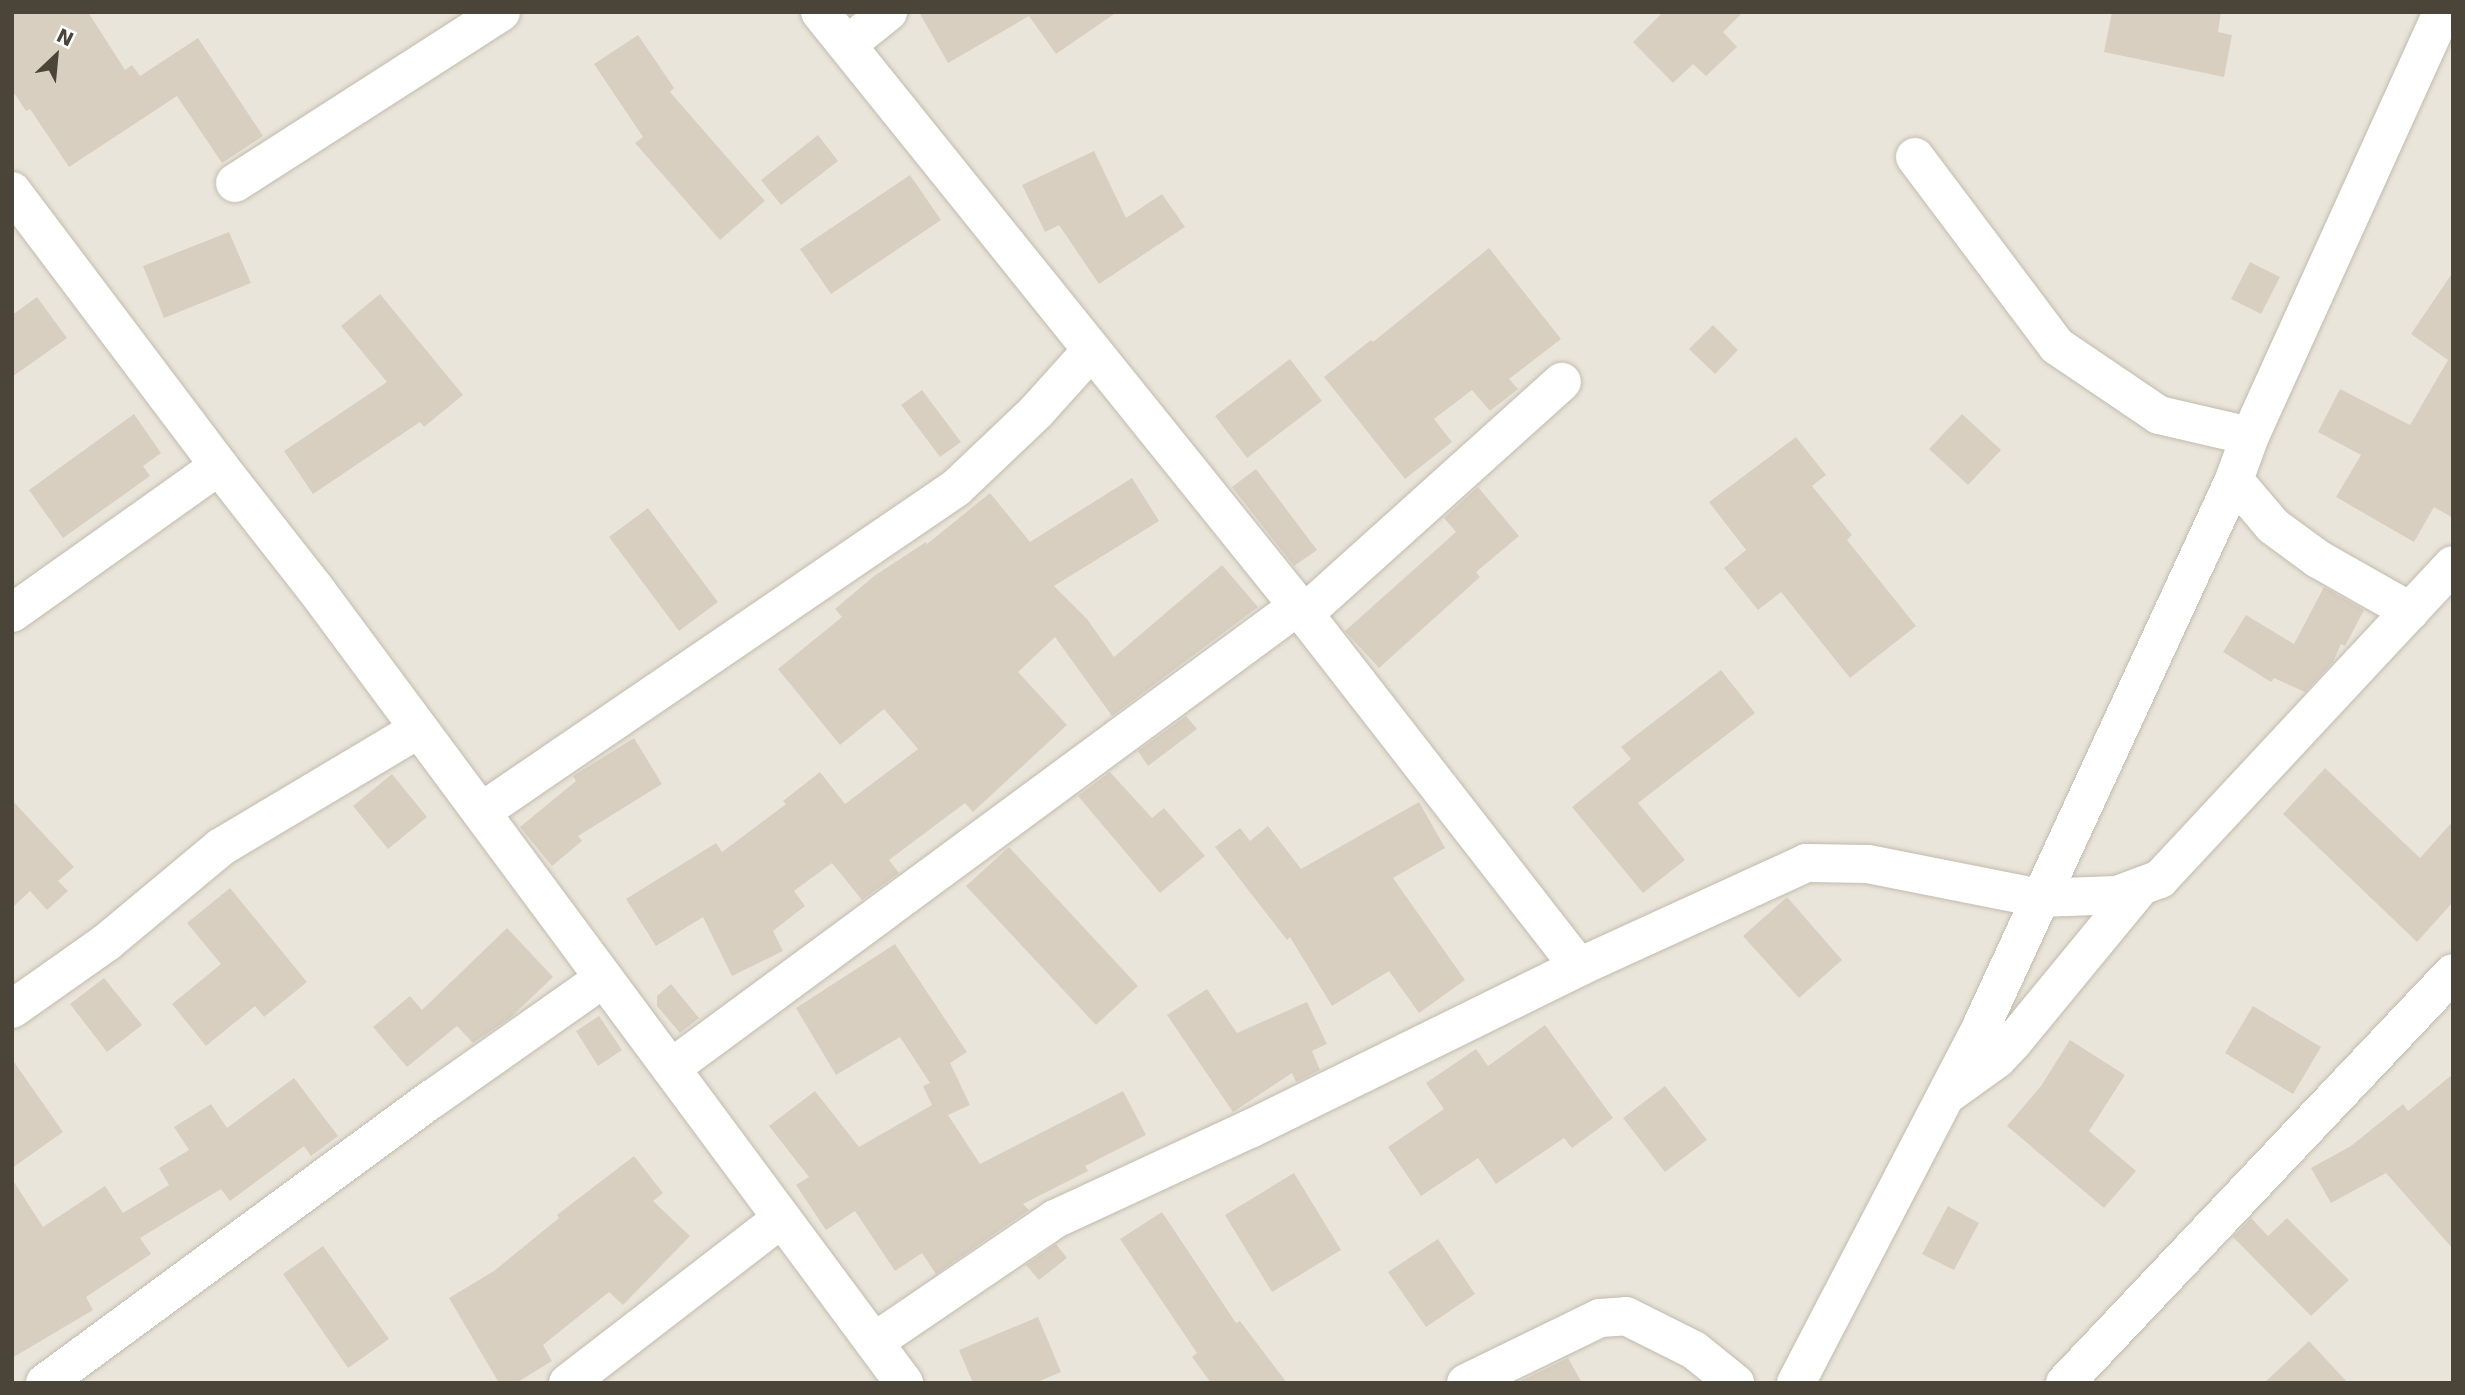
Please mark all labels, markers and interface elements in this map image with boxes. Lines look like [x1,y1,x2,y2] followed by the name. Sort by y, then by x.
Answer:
[21,21,91,91] north arrow
[53,24,77,50] text: N

